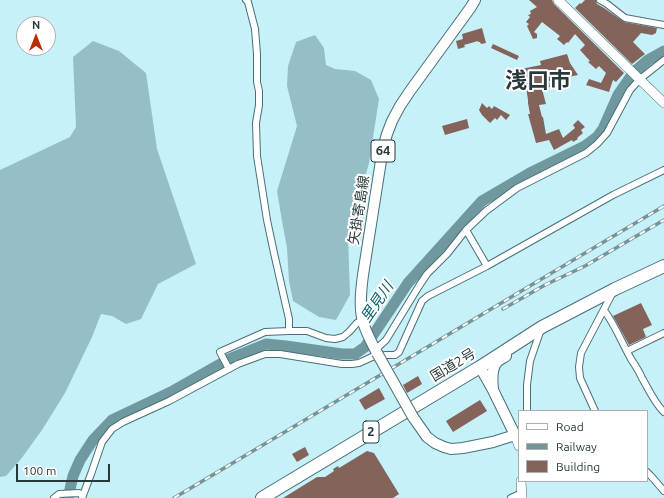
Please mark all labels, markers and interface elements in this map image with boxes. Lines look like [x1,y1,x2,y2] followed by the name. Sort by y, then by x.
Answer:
[16,16,56,56] north arrow
[32,19,40,31] text: N
[505,68,571,94] district label: 浅口市
[371,140,395,162] road number: 64
[345,174,373,246] street label: 矢掛寄島線
[357,278,397,326] water label: 里見川
[427,345,479,385] street label: 国道2号
[518,410,648,482] legend
[556,420,584,433] text: Road
[363,421,379,443] road number: 2
[556,440,597,453] text: Railway
[18,456,112,482] scale bar
[556,460,600,473] text: Building
[23,464,56,477] text: 100 m

